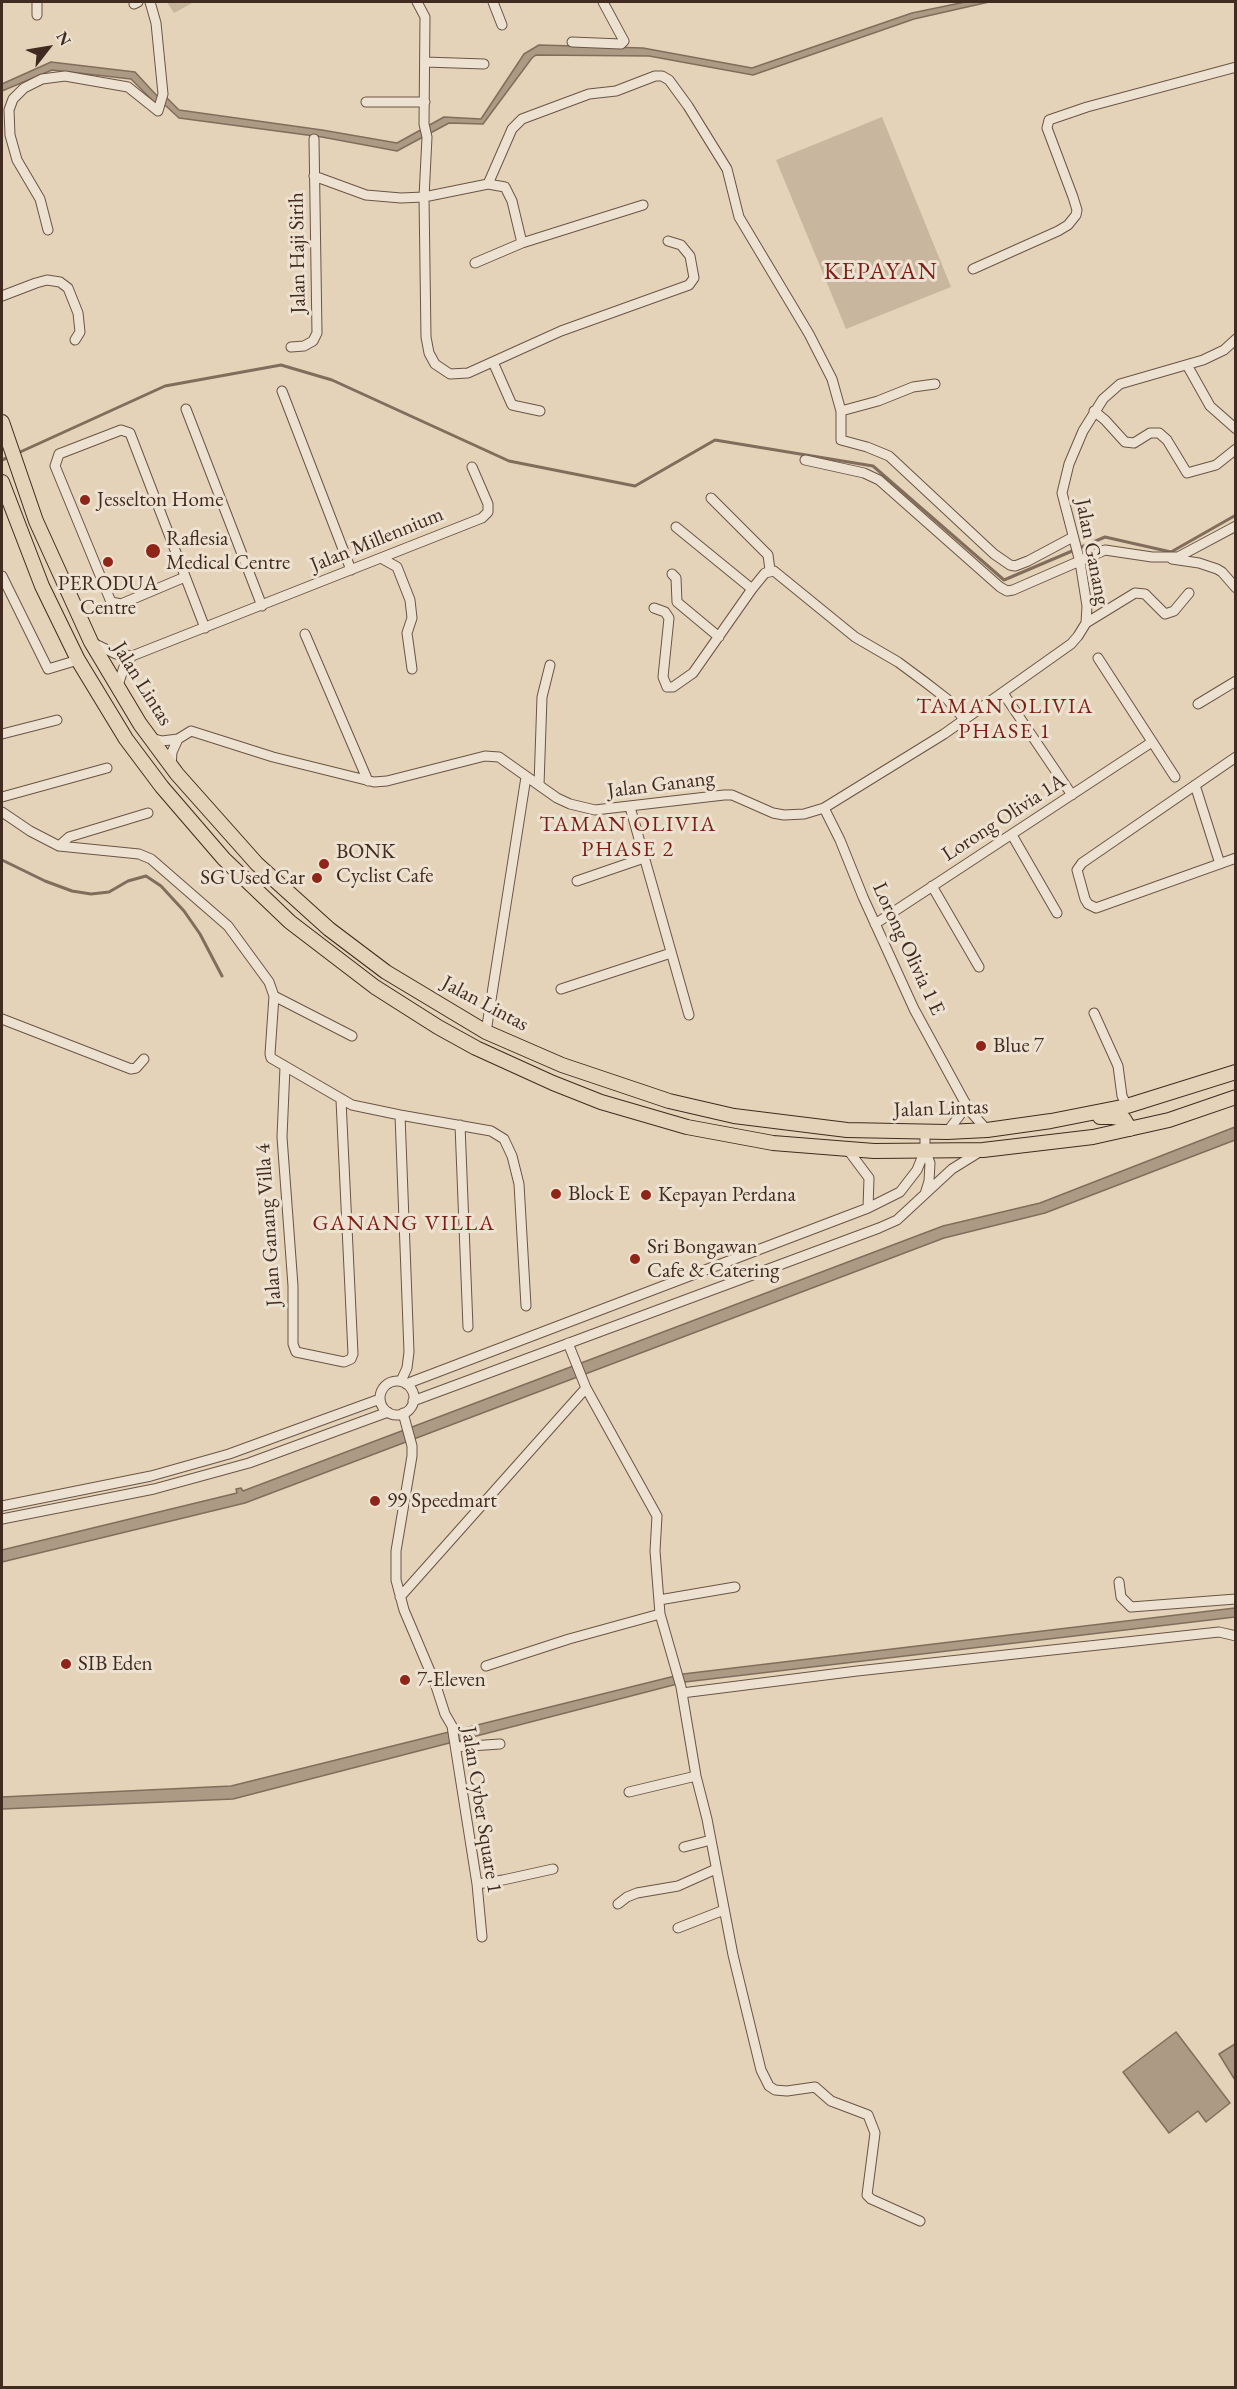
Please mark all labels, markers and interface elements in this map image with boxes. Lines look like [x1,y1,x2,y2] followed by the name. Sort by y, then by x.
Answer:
[18,18,78,78] north arrow
[52,28,76,49] text: N
[284,192,312,314] street label: Jalan Haji Sirih
[824,258,938,286] district label: KEPAYAN
[97,487,223,513] place label: Jesselton Home
[78,493,92,507] marker: Jesselton Home
[1069,497,1115,607] street label: Jalan Ganang
[307,502,447,578] street label: Jalan Millennium
[166,526,290,576] place label: Raflesia Medical Centre
[144,542,162,560] marker: Raflesia Medical Centre
[101,555,115,569] marker: PERODUA Centre
[58,571,158,621] place label: PERODUA Centre
[106,637,178,731] street label: Jalan Lintas
[916,694,1094,746] district label: TAMAN OLIVIA PHASE 1
[606,766,716,804] street label: Jalan Ganang
[937,769,1071,867] street label: Lorong Olivia 1A
[539,812,717,864] district label: TAMAN OLIVIA PHASE 2
[336,839,434,889] place label: BONK Cyclist Cafe
[317,857,331,871] marker: BONK Cyclist Cafe
[200,865,305,891] place label: SG Used Car
[310,871,324,885] marker: SG Used Car
[866,879,950,1019] street label: Lorong Olivia 1 E
[437,971,533,1037] street label: Jalan Lintas
[993,1033,1044,1059] place label: Blue 7
[974,1039,988,1053] marker: Blue 7
[893,1095,989,1123] street label: Jalan Lintas
[251,1143,287,1307] street label: Jalan Ganang Villa 4
[568,1181,630,1207] place label: Block E
[658,1182,796,1208] place label: Kepayan Perdana
[549,1187,563,1201] marker: Block E
[639,1188,653,1202] marker: Kepayan Perdana
[313,1211,495,1237] district label: GANANG VILLA
[647,1234,779,1284] place label: Sri Bongawan Cafe & Catering
[628,1252,642,1266] marker: Sri Bongawan Cafe & Catering
[387,1488,497,1514] place label: 99 Speedmart
[368,1494,382,1508] marker: 99 Speedmart
[78,1651,153,1677] place label: SIB Eden
[59,1657,73,1671] marker: SIB Eden
[417,1667,486,1693] place label: 7-Eleven
[398,1673,412,1687] marker: 7-Eleven
[455,1725,507,1895] street label: Jalan Cyber Square 1

